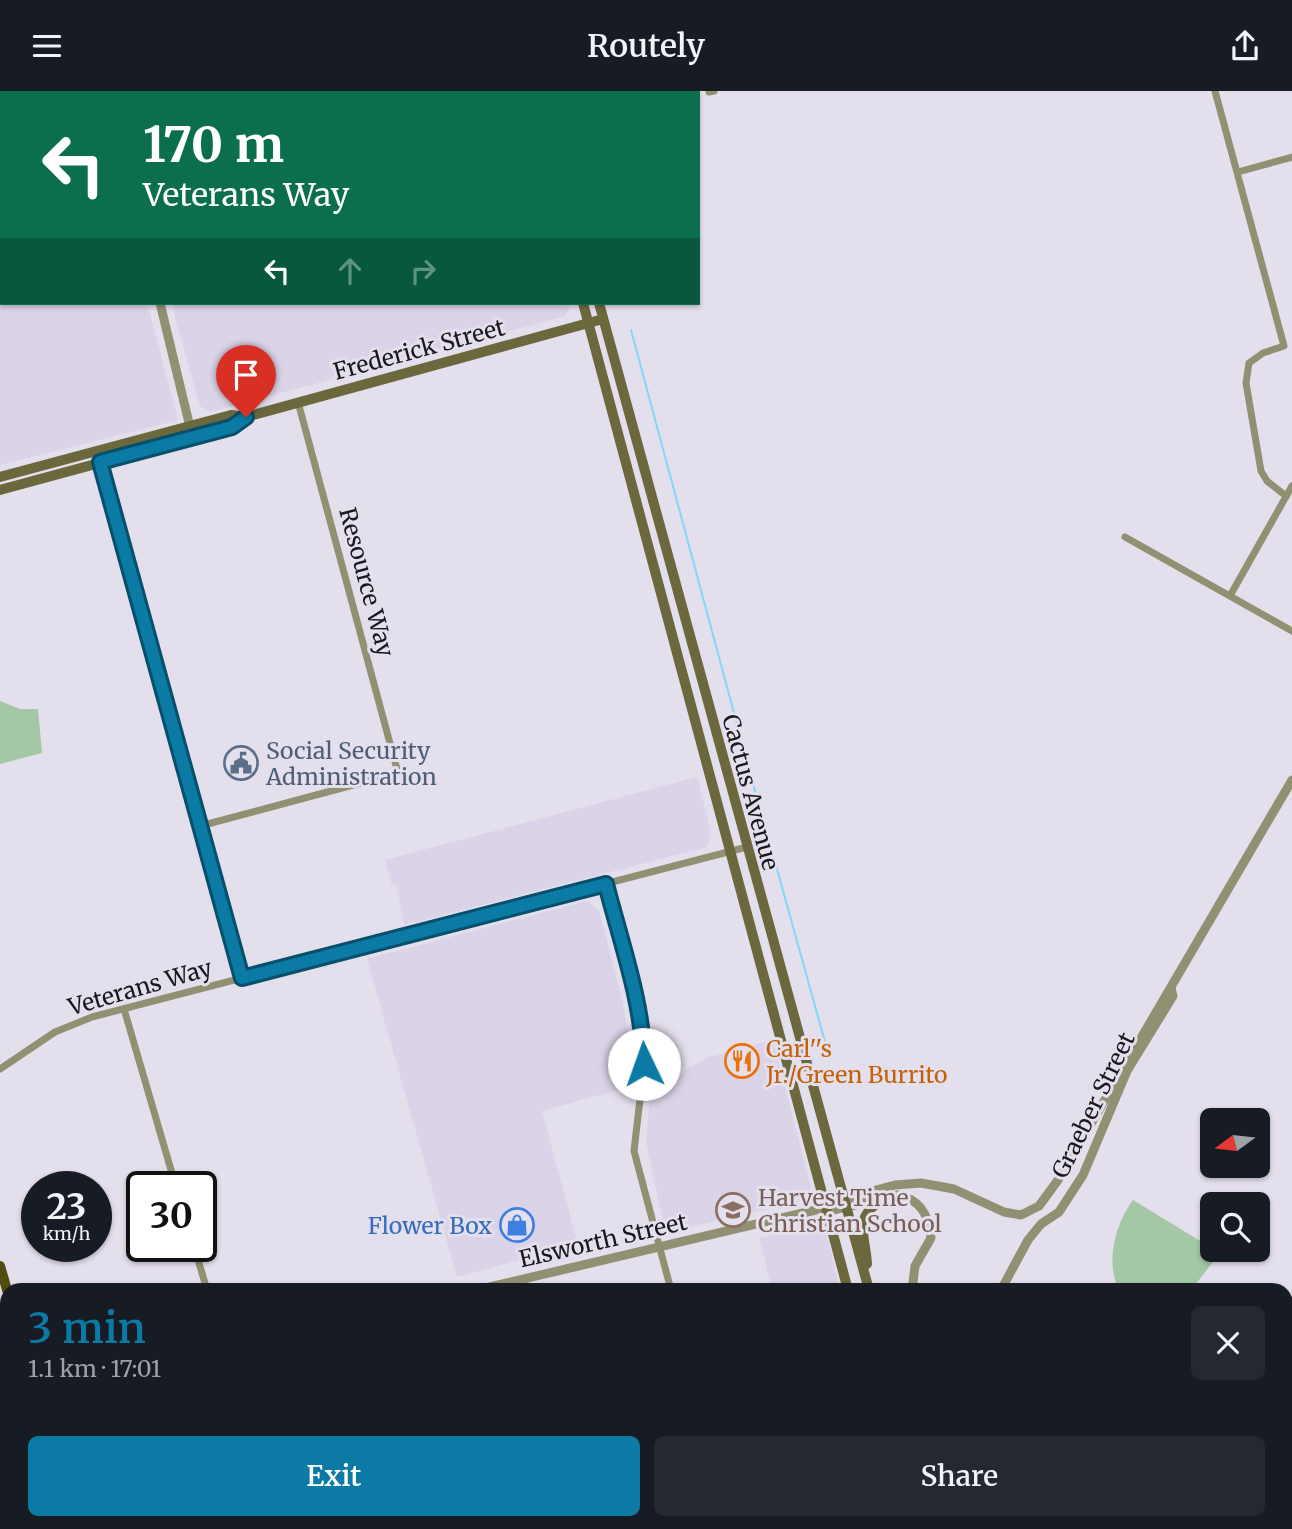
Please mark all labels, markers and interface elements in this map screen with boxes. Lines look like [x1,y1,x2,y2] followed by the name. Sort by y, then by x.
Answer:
[587,26,705,66] text: Routely
[28,27,66,65] icon: menu
[1226,27,1264,65] icon: share
[143,114,284,175] text: 170 m
[28,119,119,210] icon: left
[143,175,349,215] text: Veterans Way
[258,252,296,290] icon: left
[331,252,369,290] icon: ahead
[404,252,442,290] icon: right
[330,312,508,386] street label: Frederick Street
[216,345,276,417] pin
[227,356,265,394] icon: arrive
[333,504,401,660] street label: Resource Way
[716,711,786,873] street label: Cactus Avenue
[265,736,437,791] place label: Social Security Administration
[222,744,260,782] public building icon: Social Security Administration
[64,952,216,1022] street label: Veterans Way
[607,1027,681,1101] position arrow
[1045,1027,1141,1183] street label: Graeber Street
[765,1034,947,1089] place label: Carl''s Jr./Green Burrito
[723,1042,761,1080] restaurant icon: Carl''s Jr./Green Burrito
[1200,1108,1270,1178] north arrow
[1200,1108,1270,1262] map controls
[126,1171,217,1262] speed limit sign: 30
[758,1183,942,1238] place label: Harvest Time Christian School
[47,1185,86,1229] text: 23
[714,1191,752,1229] school or university icon: Harvest Time Christian School
[1200,1192,1270,1262] button: search
[498,1206,536,1244] shop icon: Flower Box
[516,1207,690,1273] street label: Elsworth Street
[368,1211,492,1240] place label: Flower Box
[43,1222,90,1245] text: km/h
[28,1302,146,1354] text: 3 min
[1191,1306,1265,1380] button: close
[28,1354,161,1383] text: 1.1 km · 17:01
[28,1436,640,1516] button: Exit
[654,1436,1265,1516] button: Share

